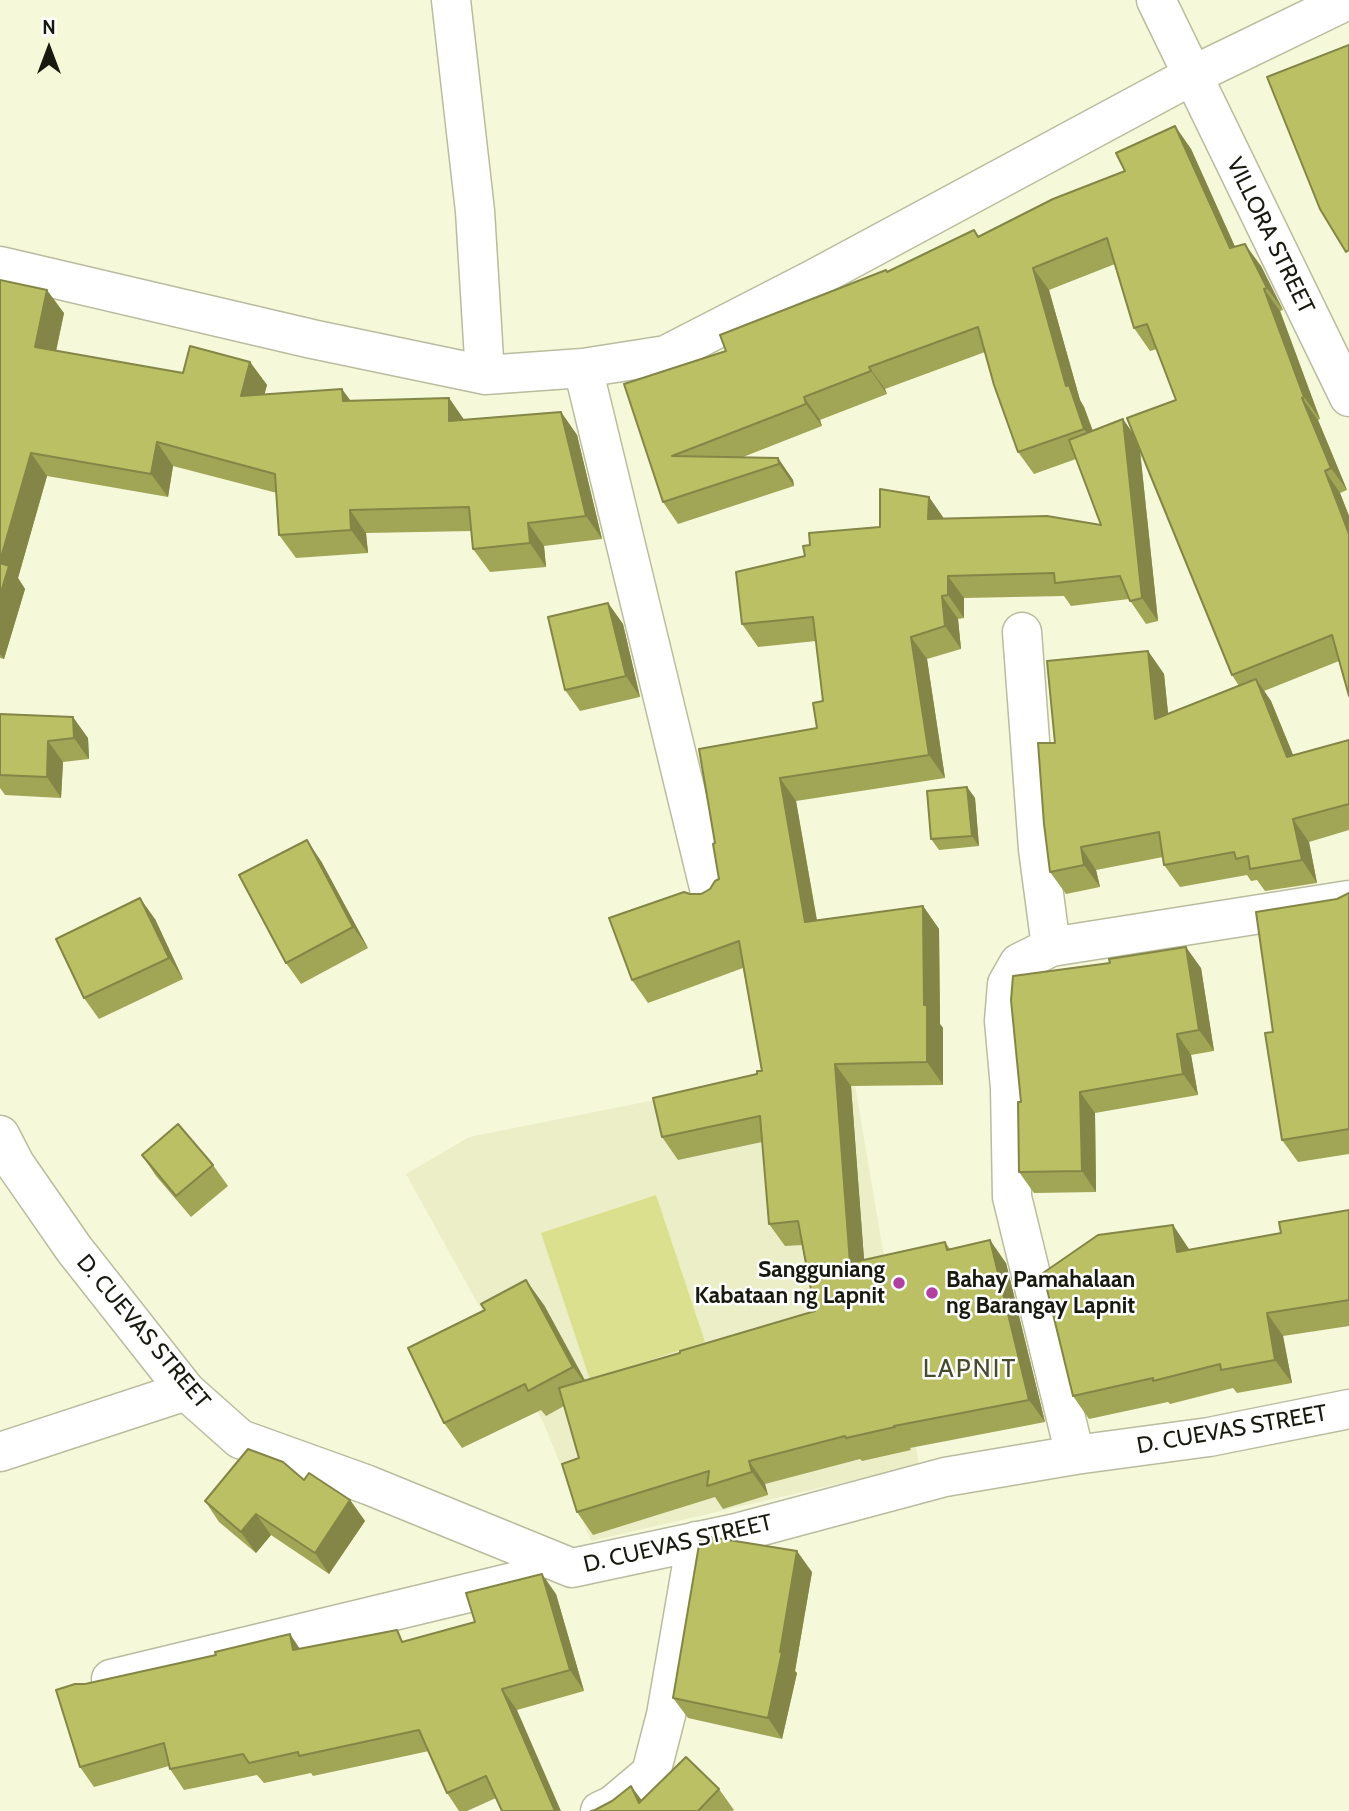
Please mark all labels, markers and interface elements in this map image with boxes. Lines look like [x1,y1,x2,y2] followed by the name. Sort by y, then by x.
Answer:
[14,14,84,84] north arrow
[42,16,56,39] text: N
[1220,153,1320,319] street label: VILLORA STREET
[70,1249,216,1415] street label: D. CUEVAS STREET
[695,1256,885,1310] place label: Sangguniang Kabataan ng Lapnit
[946,1266,1135,1320] place label: Bahay Pamahalaan ng Barangay Lapnit
[891,1275,907,1291] marker: Sangguniang Kabataan ng Lapnit
[924,1285,940,1301] marker: Bahay Pamahalaan ng Barangay Lapnit
[923,1353,1017,1385] district label: LAPNIT
[1135,1400,1329,1460] street label: D. CUEVAS STREET
[581,1509,775,1579] street label: D. CUEVAS STREET

